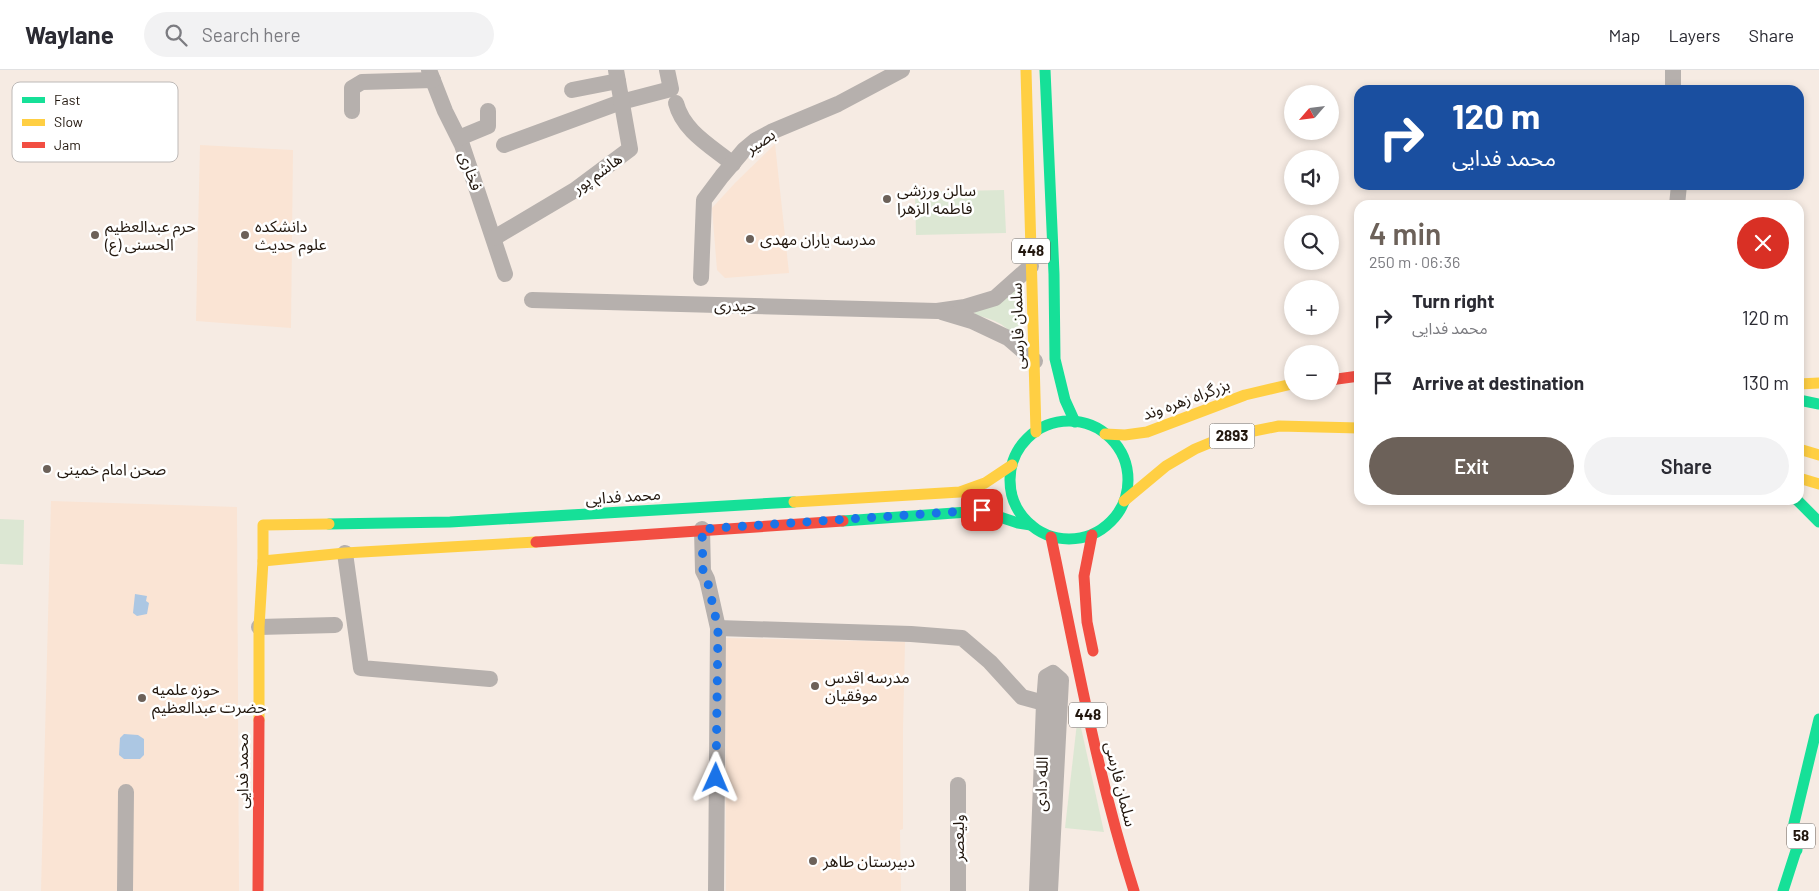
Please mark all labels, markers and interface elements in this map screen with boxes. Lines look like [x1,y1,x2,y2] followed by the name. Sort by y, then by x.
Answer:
[144,12,494,57] search box
[25,20,114,49] text: Waylane
[162,21,190,49] icon: search
[202,23,301,46] text: Search here
[1608,24,1640,46] text: Map
[1668,24,1721,46] text: Layers
[1749,24,1794,46] text: Share
[12,82,178,162] legend
[1284,85,1339,140] north arrow
[1284,85,1339,400] map controls
[54,91,80,108] text: Fast
[1452,94,1540,136] text: 120 m
[1369,105,1434,170] icon: right
[54,113,83,130] text: Slow
[740,124,779,159] street label: بصیر
[54,136,81,153] text: Jam
[1452,144,1556,170] text: محمد فدایی
[567,148,628,201] street label: هاشم پور
[455,149,487,193] street label: فخاری
[1284,150,1339,205] button: sound
[897,180,976,218] place label: سالن ورزشی فاطمه الزهرا
[881,193,893,205] marker: سالن ورزشی فاطمه الزهرا
[1284,215,1339,270] button: search
[1369,215,1441,251] text: 4 min
[104,216,196,257] place label: حرم عبدالعظیم الحسنی (ع)
[255,216,327,257] place label: دانشکده علوم حدیث
[1737,217,1789,269] button: close
[89,229,101,241] marker: حرم عبدالعظیم الحسنی (ع)
[239,229,251,241] marker: دانشکده علوم حدیث
[760,229,876,249] place label: مدرسه یاران مهدی
[744,233,756,245] marker: مدرسه یاران مهدی
[1012,238,1050,264] road number: 448
[1369,252,1460,271] text: 250 m · 06:36
[1284,280,1339,335] button: +
[1005,282,1029,370] street label: سلمان فارسی
[1412,289,1494,312] text: Turn right
[714,295,756,315] street label: حیدری
[1369,304,1397,332] icon: right
[1742,306,1789,329] text: 120 m
[1412,318,1488,337] text: محمد فدایی
[1284,345,1339,400] button: −
[1369,369,1397,397] icon: arrive
[1412,371,1584,394] text: Arrive at destination
[1742,371,1789,394] text: 130 m
[1140,374,1232,424] street label: بزرگراه زهره وند
[1210,424,1254,448] road number: 2893
[1369,437,1574,495] button: Exit
[1584,437,1789,495] button: Share
[57,459,166,482] place label: صحن امام خمینی
[41,463,53,475] marker: صحن امام خمینی
[585,483,661,509] street label: محمد فدایی
[961,489,1003,531] pin
[968,496,996,524] icon: arrive
[825,667,910,705] place label: مدرسه اقدس موفقیان
[152,679,267,720] place label: حوزه علمیه حضرت عبدالعظیم
[809,680,821,692] marker: مدرسه اقدس موفقیان
[136,692,148,704] marker: حوزه علمیه حضرت عبدالعظیم
[1069,702,1107,728] road number: 448
[232,733,252,809] street label: محمد فدایی
[1101,739,1141,829] street label: سلمان فارسی
[689,751,741,803] position arrow
[1030,756,1052,812] street label: الله دادی
[948,814,968,863] street label: ولیعصر
[1787,824,1815,848] road number: 58
[822,851,915,871] place label: دبیرستان طاهر
[807,855,819,867] marker: دبیرستان طاهر

